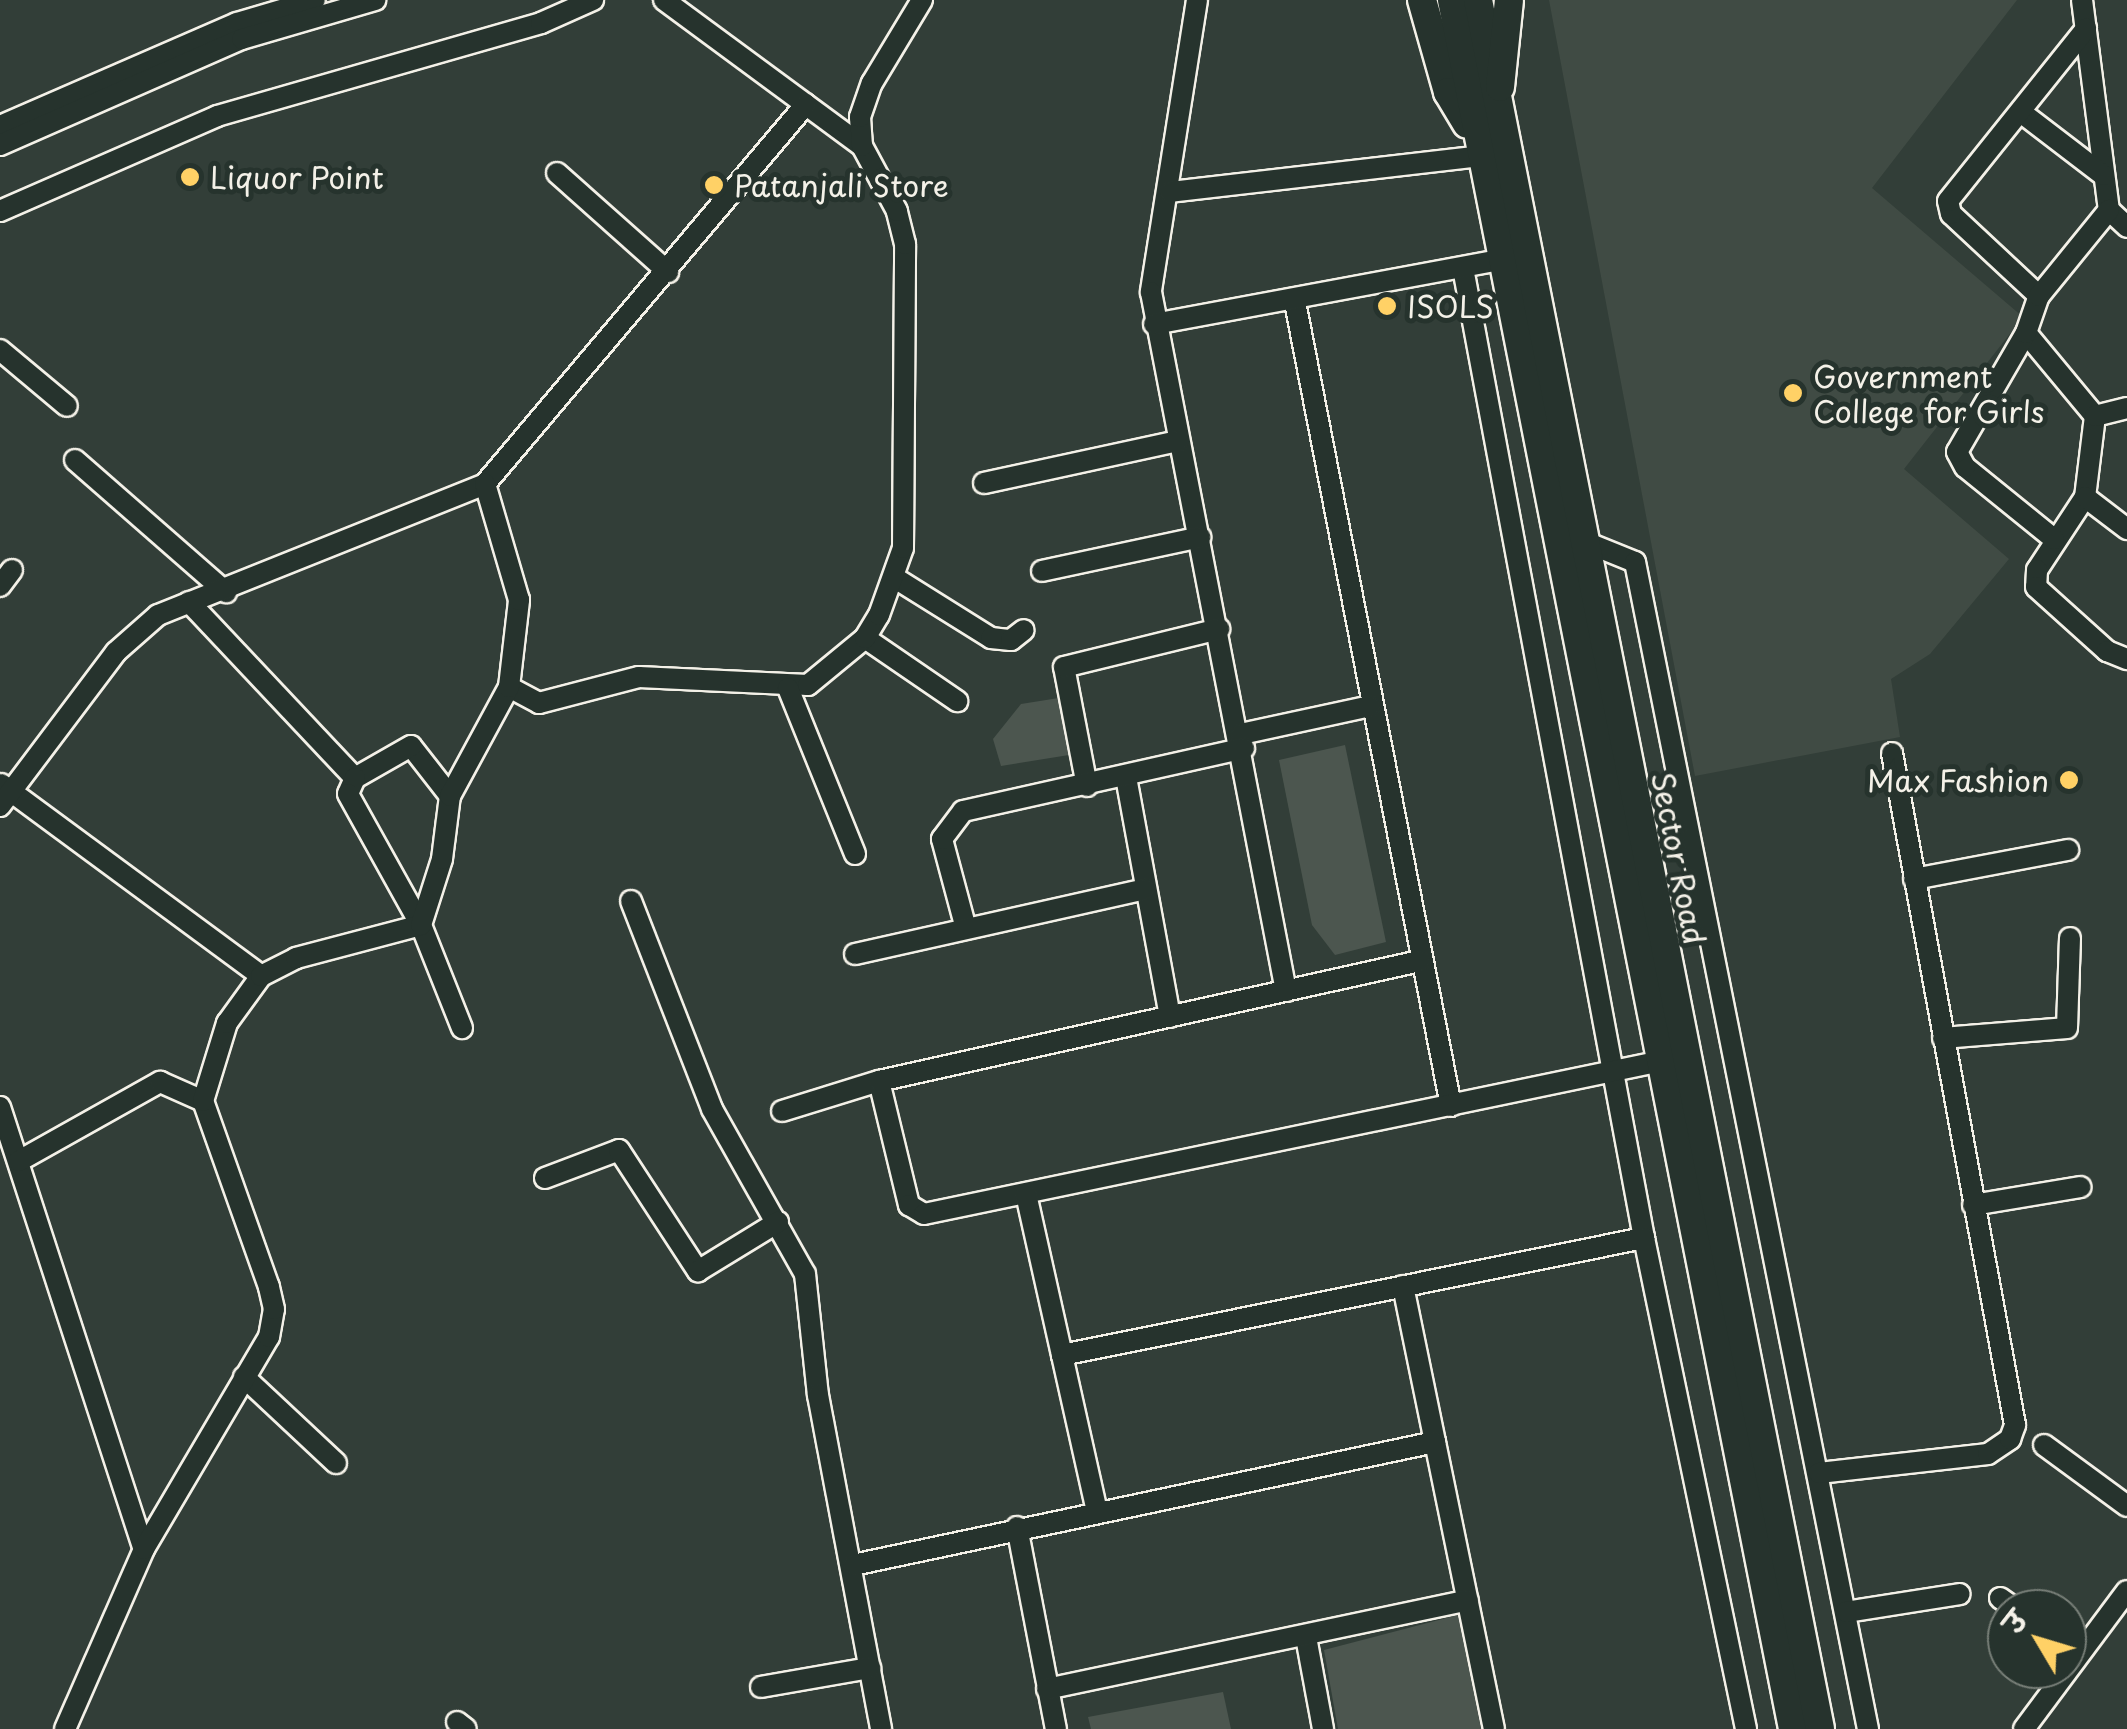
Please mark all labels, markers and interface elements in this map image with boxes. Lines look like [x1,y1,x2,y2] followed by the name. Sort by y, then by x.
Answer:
[210,159,384,195] place label: Liquor Point
[179,166,201,188] marker: Liquor Point
[734,167,950,203] place label: Patanjali Store
[703,174,725,196] marker: Patanjali Store
[1407,288,1495,324] place label: ISOLS
[1376,295,1398,317] marker: ISOLS
[1813,358,2048,428] place label: Government College for Girls
[1782,382,1804,404] marker: Government College for Girls
[1866,762,2049,798] place label: Max Fashion
[1644,768,1714,948] street label: Sector Road
[2058,769,2080,791] marker: Max Fashion
[1987,1589,2087,1689] north arrow
[1992,1601,2037,1642] text: उ

